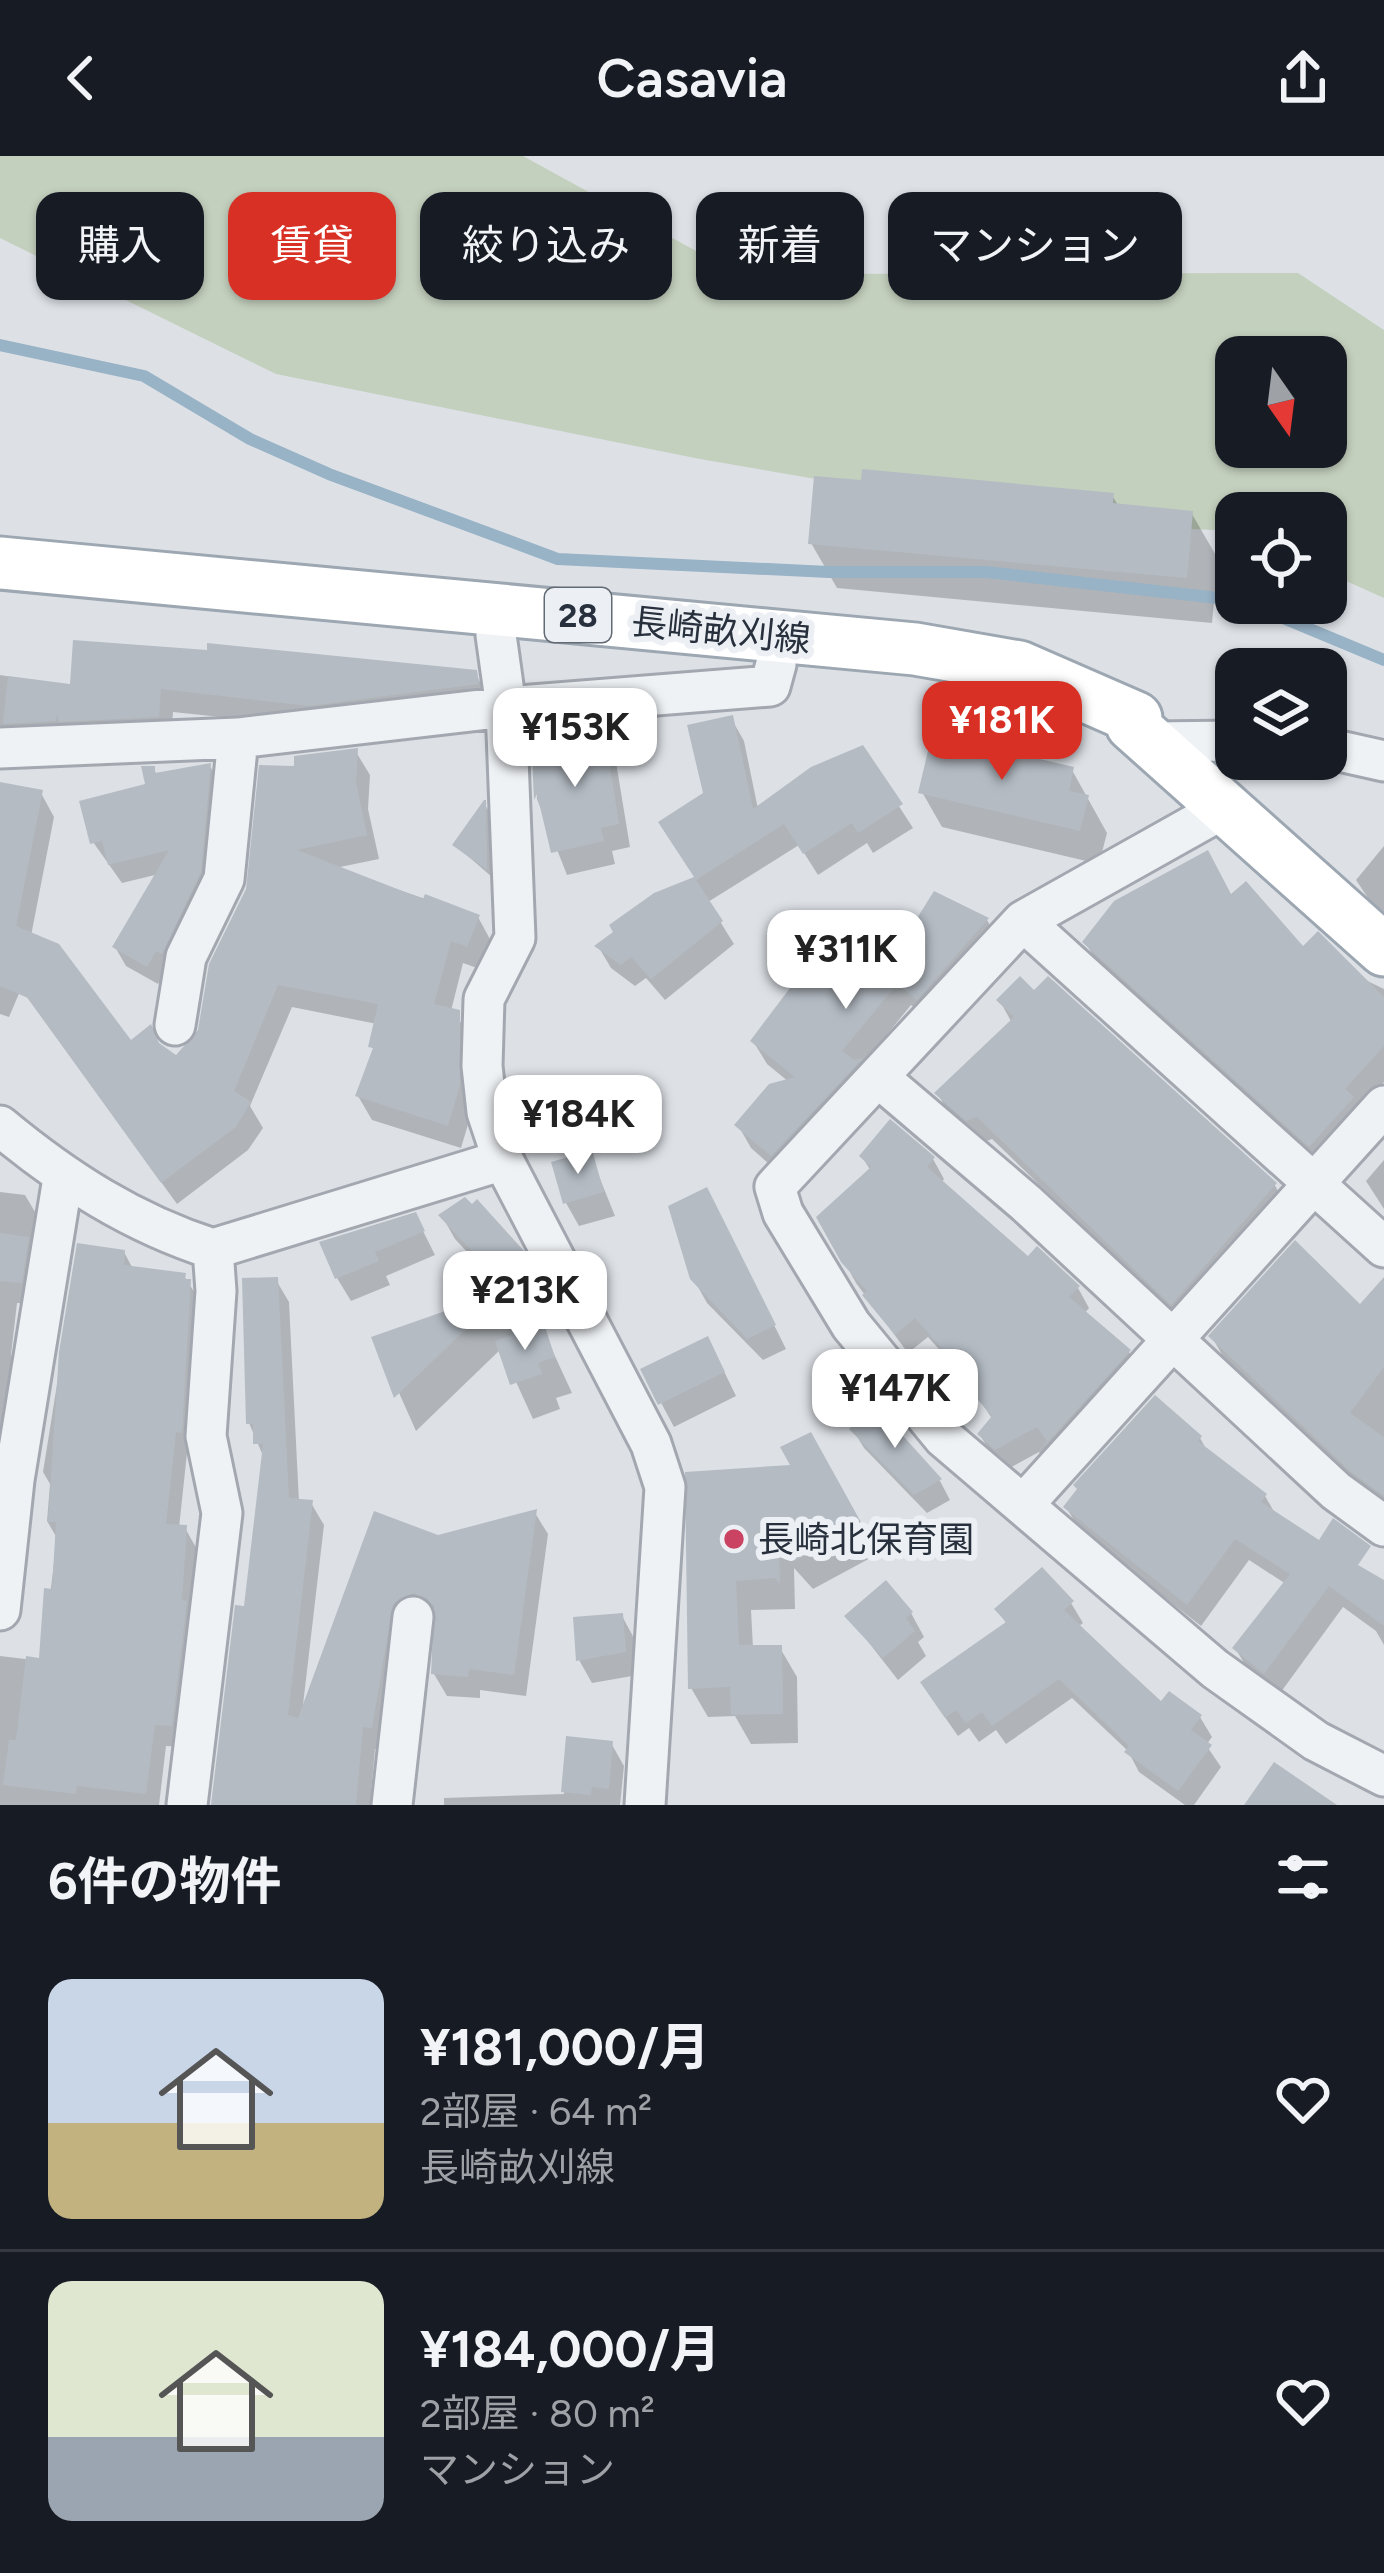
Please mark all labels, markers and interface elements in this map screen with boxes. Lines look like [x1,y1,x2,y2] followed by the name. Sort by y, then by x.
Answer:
[48,45,114,111] icon: back
[1270,45,1336,111] icon: share
[596,46,788,111] text: Casavia
[36,192,204,300] chip: 購入
[228,192,396,300] chip: 賃貸
[420,192,672,300] chip: 絞り込み
[696,192,864,300] chip: 新着
[888,192,1182,300] chip: マンション
[1215,336,1347,468] north arrow
[1215,336,1347,780] map controls
[1215,492,1347,624] button: locate
[545,588,611,642] road number: 28
[629,600,813,661] street label: 長崎畝刈線
[1215,648,1347,780] button: layers
[918,681,1086,783] pin: ¥181K
[491,688,659,790] pin: ¥153K
[949,696,1055,743] text: ¥181K
[520,703,630,750] text: ¥153K
[762,910,930,1012] pin: ¥311K
[794,925,898,972] text: ¥311K
[494,1075,662,1177] pin: ¥184K
[521,1090,635,1137] text: ¥184K
[441,1251,609,1353] pin: ¥213K
[470,1266,580,1313] text: ¥213K
[811,1349,979,1451] pin: ¥147K
[839,1364,951,1411] text: ¥147K
[758,1518,974,1561] place label: 長崎北保育園
[721,1526,747,1552] marker: 長崎北保育園
[1270,1844,1336,1910] icon: filters
[48,1851,282,1912] text: 6件の物件
[420,2017,710,2078] text: ¥181,000/月
[144,2027,288,2171] icon: home
[1270,2066,1336,2132] icon: heart
[420,2088,652,2135] text: 2部屋 · 64 m²
[420,2144,615,2191] text: 長崎畝刈線
[420,2319,721,2380] text: ¥184,000/月
[144,2329,288,2473] icon: home
[1270,2368,1336,2434] icon: heart
[420,2390,655,2437] text: 2部屋 · 80 m²
[420,2446,615,2493] text: マンション

